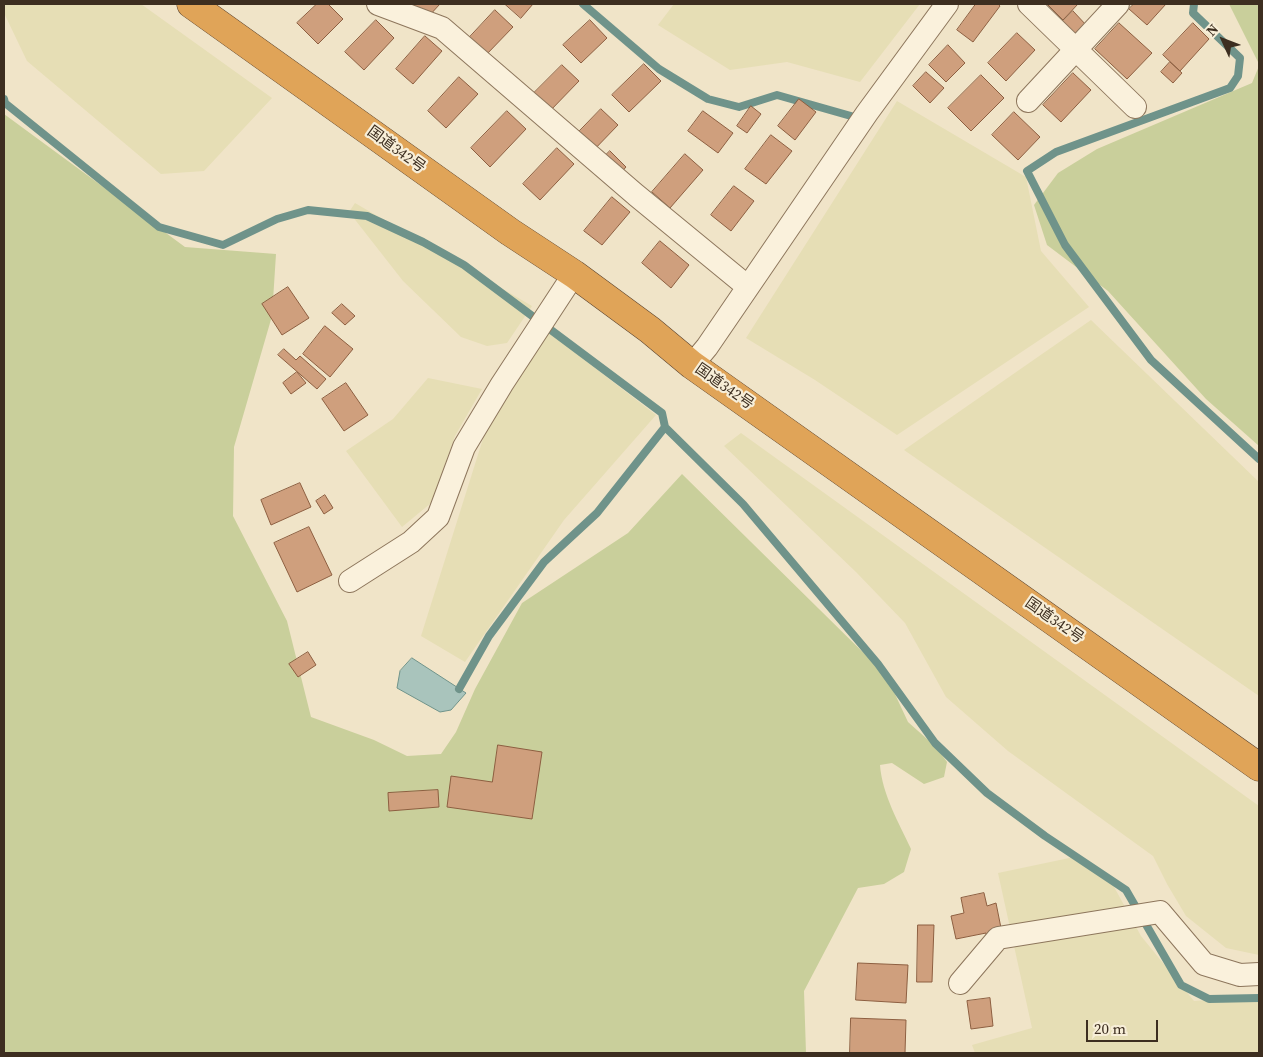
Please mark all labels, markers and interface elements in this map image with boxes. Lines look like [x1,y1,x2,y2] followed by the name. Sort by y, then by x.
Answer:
[1198,15,1248,65] north arrow
[1201,19,1223,40] text: N
[363,123,429,177] street label: 国道342号
[691,360,757,414] street label: 国道342号
[1021,594,1087,648] street label: 国道342号
[1088,1010,1160,1042] scale bar
[1094,1018,1126,1039] text: 20 m

